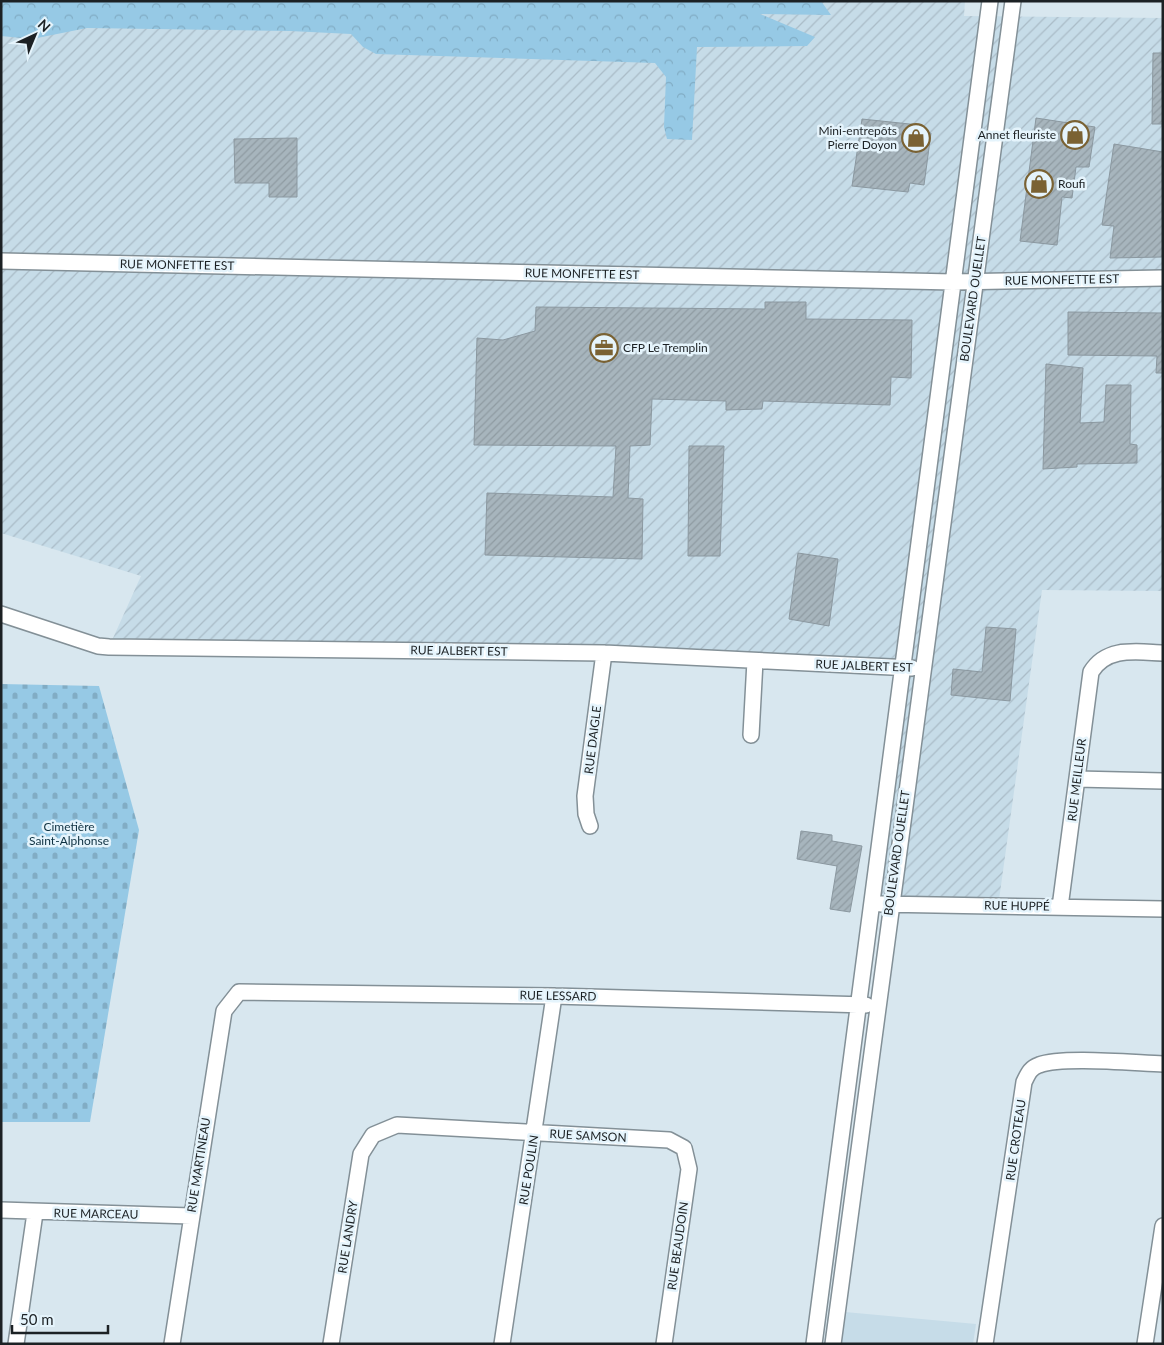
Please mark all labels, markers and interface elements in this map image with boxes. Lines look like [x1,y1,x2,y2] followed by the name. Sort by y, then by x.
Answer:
[10,10,60,60] north arrow
[35,15,54,35] text: N
[1060,120,1090,150] shop icon: Annet fleuriste
[818,123,897,152] place label: Mini-entrepôts Pierre Doyon
[901,123,931,153] shop icon: Mini-entrepôts Pierre Doyon
[978,127,1056,142] place label: Annet fleuriste
[1024,169,1054,199] shop icon: Roufi
[1058,176,1086,191] place label: Roufi
[956,235,989,363] street label: BOULEVARD OUELLET
[120,256,234,273] street label: RUE MONFETTE EST
[525,265,639,282] street label: RUE MONFETTE EST
[1005,271,1119,288] street label: RUE MONFETTE EST
[589,333,619,363] office icon: CFP Le Tremplin
[623,340,708,355] place label: CFP Le Tremplin
[410,642,508,659] street label: RUE JALBERT EST
[815,656,913,675] street label: RUE JALBERT EST
[581,705,604,775] street label: RUE DAIGLE
[1064,737,1089,822] street label: RUE MEILLEUR
[880,789,913,917] street label: BOULEVARD OUELLET
[29,819,109,848] park label: Cimetière Saint-Alphonse
[984,897,1050,914] street label: RUE HUPPÉ
[519,987,597,1004] street label: RUE LESSARD
[1002,1098,1029,1181] street label: RUE CROTEAU
[184,1116,213,1214] street label: RUE MARTINEAU
[549,1126,627,1145] street label: RUE SAMSON
[516,1134,541,1206] street label: RUE POULIN
[334,1199,361,1274] street label: RUE LANDRY
[664,1201,691,1291] street label: RUE BEAUDOIN
[54,1205,138,1222] street label: RUE MARCEAU
[12,1302,109,1334] scale bar
[20,1310,54,1328] text: 50 m

